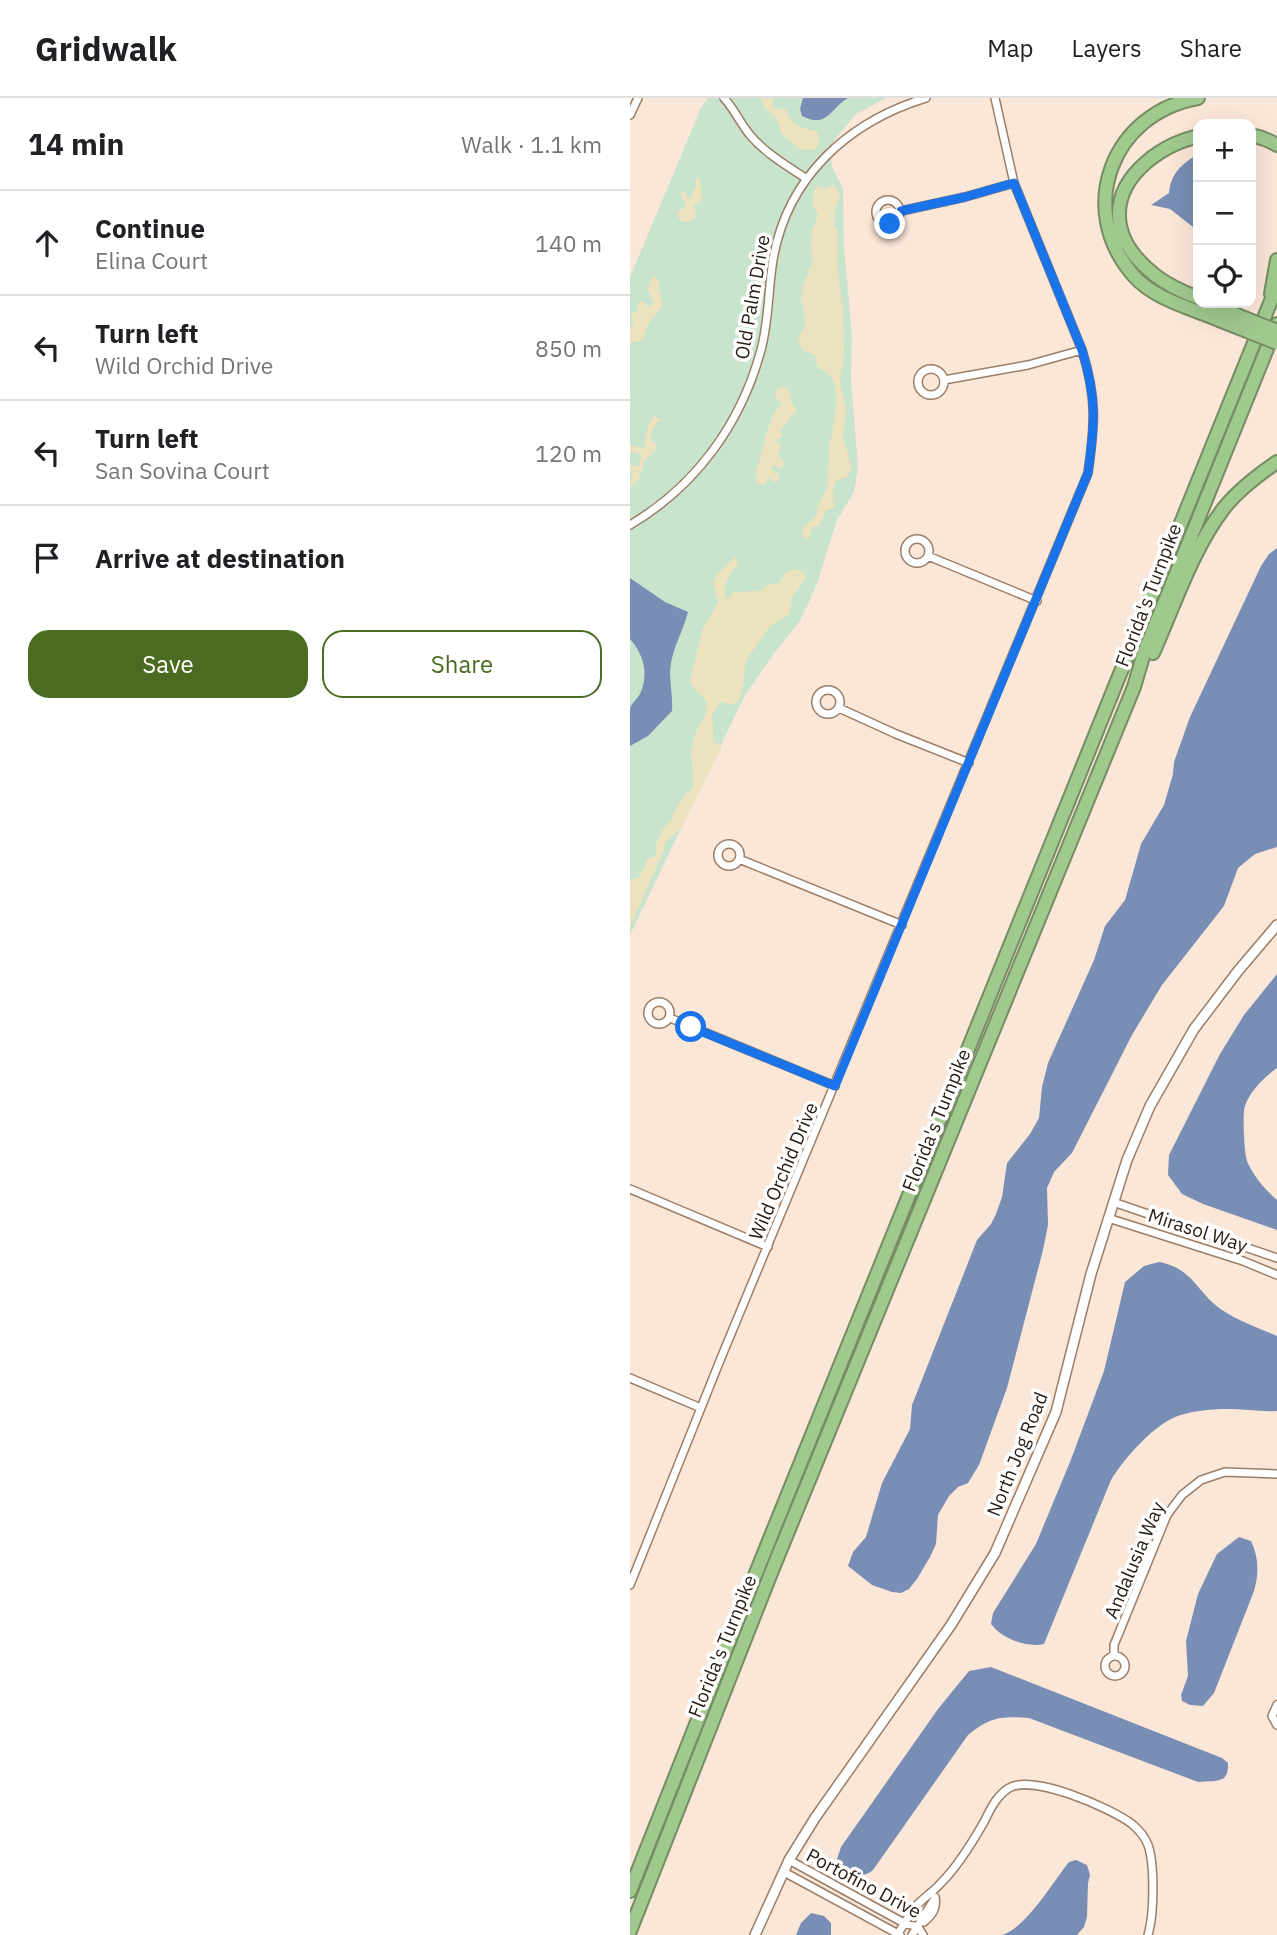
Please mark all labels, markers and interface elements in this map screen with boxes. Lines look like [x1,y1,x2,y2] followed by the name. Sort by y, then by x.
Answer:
[35,27,177,70] text: Gridwalk
[987,32,1034,64] text: Map
[1072,32,1142,64] text: Layers
[1180,32,1242,64] text: Share
[1193,119,1256,308] map controls
[1193,119,1256,182] button: +
[28,124,124,163] text: 14 min
[461,129,602,159] text: Walk · 1.1 km
[1193,182,1256,245] button: −
[874,208,905,239] route end
[95,211,205,245] text: Continue
[28,224,66,262] icon: ahead
[535,228,602,258] text: 140 m
[729,233,775,361] street label: Old Palm Drive
[95,245,208,275] text: Elina Court
[1193,245,1256,308] button: locate
[95,316,198,350] text: Turn left
[28,329,66,367] icon: left
[535,333,602,363] text: 850 m
[95,350,273,380] text: Wild Orchid Drive
[95,421,198,455] text: Turn left
[28,434,66,472] icon: left
[535,438,602,468] text: 120 m
[95,455,270,485] text: San Sovina Court
[1110,520,1186,670] street label: Florida's Turnpike
[28,539,66,577] icon: arrive
[95,541,345,575] text: Arrive at destination
[28,630,308,698] button: Save
[322,630,602,698] button: Share
[675,1011,706,1042] route start
[896,1045,976,1195] street label: Florida's Turnpike
[743,1098,823,1244] street label: Wild Orchid Drive
[1145,1203,1251,1257] street label: Mirasol Way
[981,1388,1053,1520] street label: North Jog Road
[1099,1497,1170,1622] street label: Andalusia Way
[682,1571,762,1721] street label: Florida's Turnpike
[802,1843,926,1923] street label: Portofino Drive

